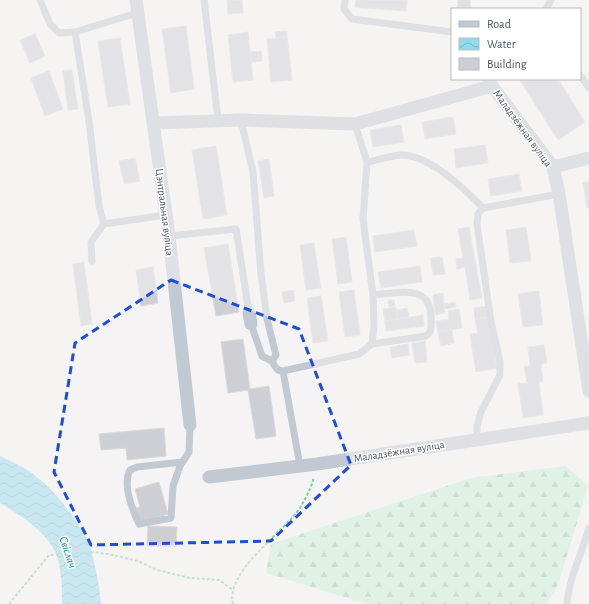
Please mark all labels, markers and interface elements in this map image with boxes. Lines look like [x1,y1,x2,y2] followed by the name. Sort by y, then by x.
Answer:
[451,8,581,80] legend
[487,18,511,30] text: Road
[487,38,516,50] text: Water
[487,58,527,70] text: Building
[491,88,554,169] street label: Маладзёжная вуліца
[154,168,175,256] street label: Цэнтральная вуліца
[353,439,445,464] street label: Маладзёжная вуліца
[57,535,79,569] water label: Свіслач

